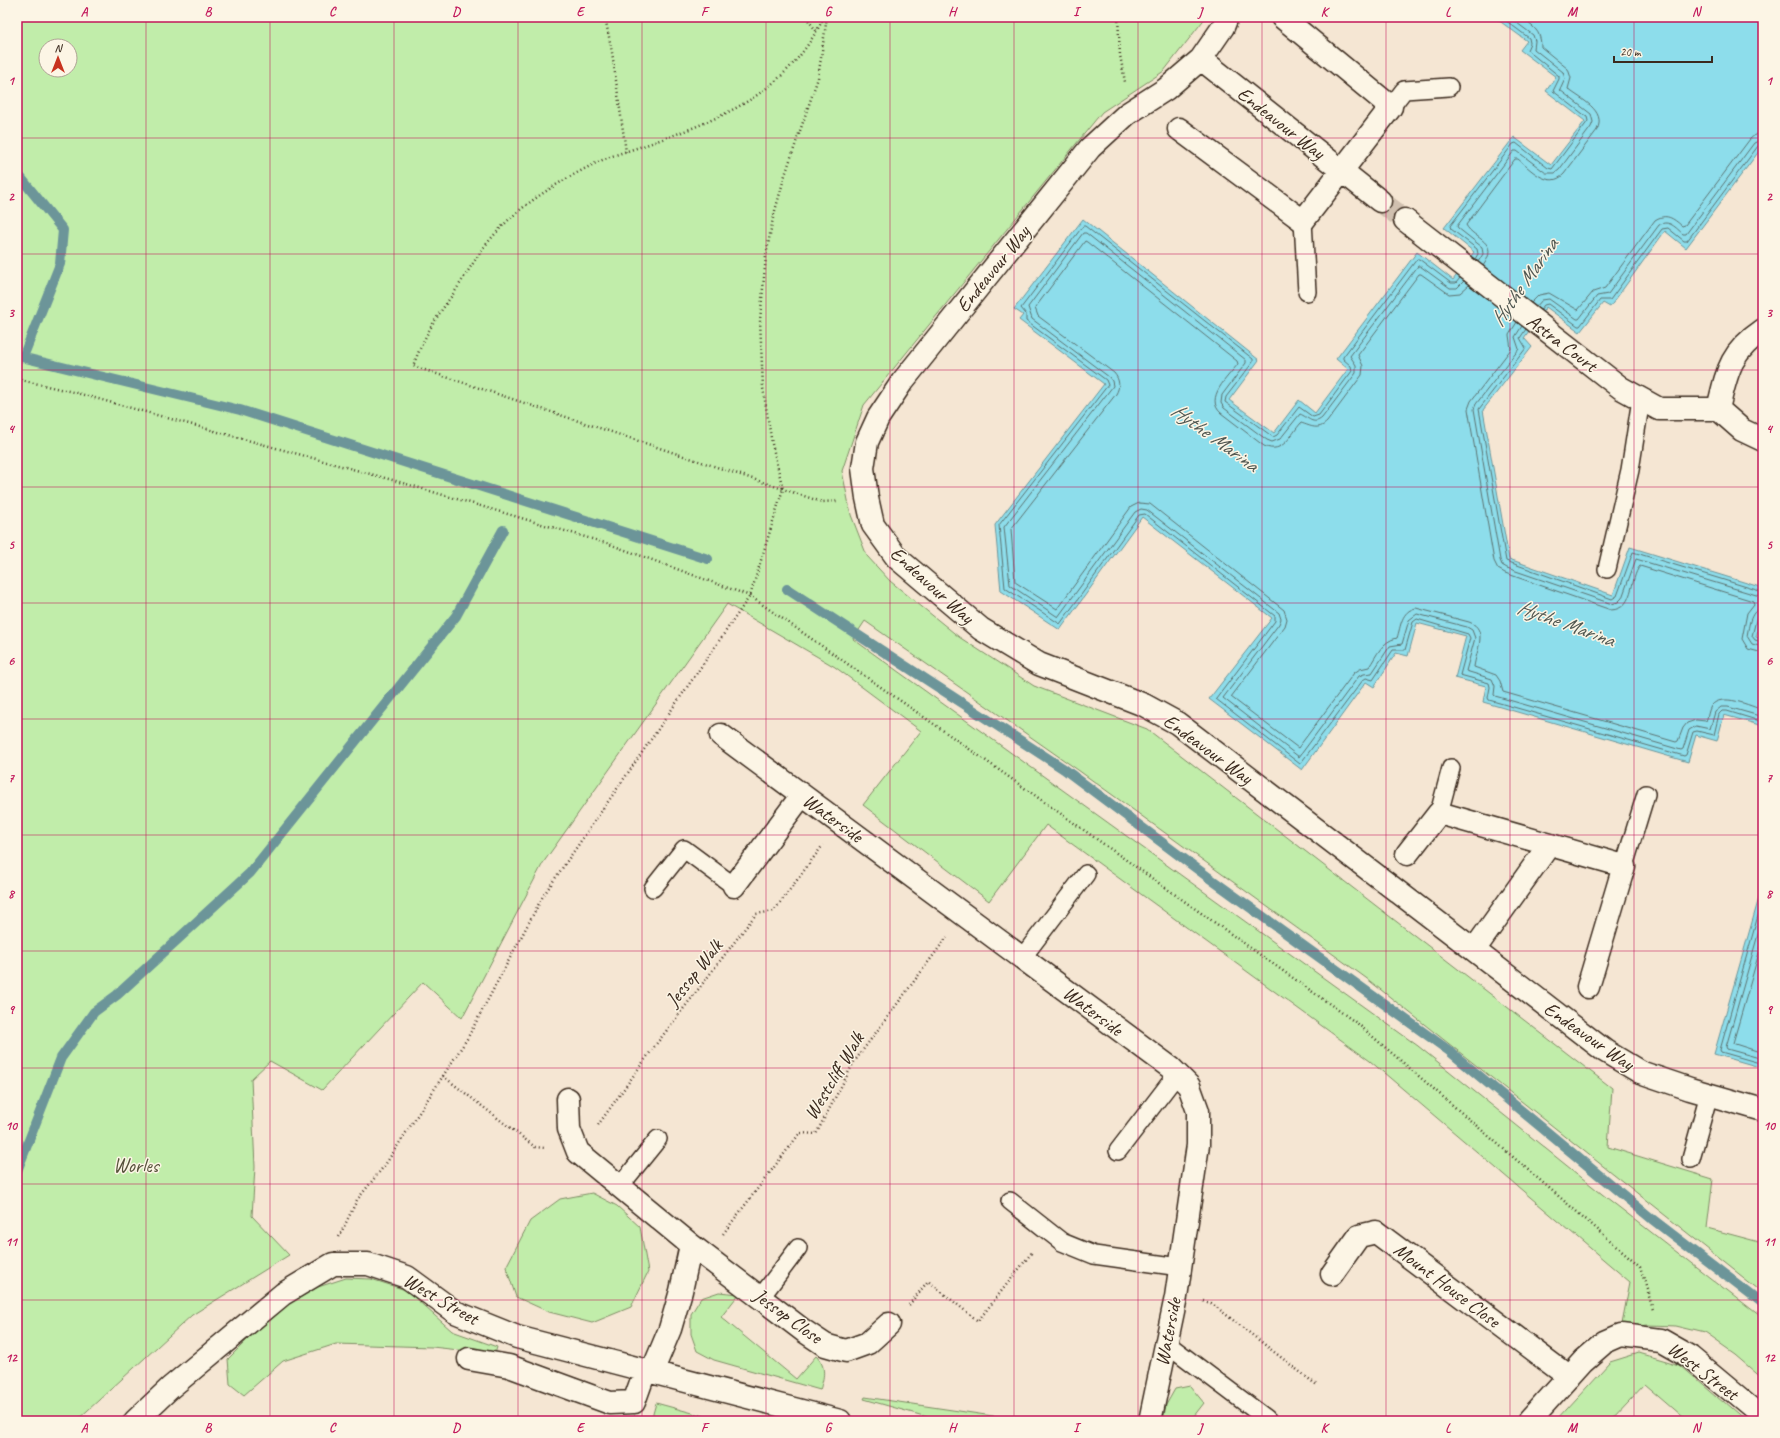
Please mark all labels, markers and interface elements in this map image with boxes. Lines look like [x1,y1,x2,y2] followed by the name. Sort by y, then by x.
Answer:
[81,4,89,20] text: A
[205,4,213,20] text: B
[329,4,337,20] text: C
[452,4,461,20] text: D
[577,4,586,20] text: E
[701,4,710,20] text: F
[825,4,833,20] text: G
[948,4,958,20] text: H
[1073,4,1082,20] text: I
[1197,4,1204,20] text: J
[1321,4,1331,20] text: K
[1445,4,1452,20] text: L
[1567,4,1578,20] text: M
[1692,4,1703,20] text: N
[38,38,78,78] north arrow
[1614,38,1712,64] scale bar
[55,41,64,55] text: N
[1620,44,1642,60] text: 20 m
[8,73,16,89] text: 1
[1766,73,1774,89] text: 1
[1232,81,1331,166] street label: Endeavour Way
[8,189,15,205] text: 2
[1766,189,1773,205] text: 2
[950,220,1036,317] street label: Endeavour Way
[1484,232,1565,331] water label: Hythe Marina
[8,305,15,321] text: 3
[1766,305,1773,321] text: 3
[1522,308,1604,379] street label: Astra Court
[1166,397,1265,478] water label: Hythe Marina
[8,421,16,437] text: 4
[1766,421,1774,437] text: 4
[8,537,15,553] text: 5
[1766,537,1773,553] text: 5
[885,541,980,630] street label: Endeavour Way
[1514,593,1620,653] water label: Hythe Marina
[8,653,15,669] text: 6
[1766,653,1773,669] text: 6
[1158,708,1258,790] street label: Endeavour Way
[8,770,15,786] text: 7
[1766,770,1773,786] text: 7
[798,788,869,849] street label: Waterside
[8,886,16,902] text: 8
[1766,886,1774,902] text: 8
[659,933,729,1013] street label: Jessop Walk
[1058,980,1129,1042] street label: Waterside
[1539,996,1640,1077] street label: Endeavour Way
[8,1002,15,1018] text: 9
[1766,1002,1773,1018] text: 9
[798,1026,871,1124] street label: Westcliff Walk
[5,1118,18,1134] text: 10
[1763,1118,1776,1134] text: 10
[113,1153,161,1178] park label: Worles
[5,1234,19,1250] text: 11
[1763,1234,1777,1250] text: 11
[1389,1237,1506,1334] street label: Mount House Close
[399,1268,485,1332] street label: West Street
[748,1282,828,1350] street label: Jessop Close
[1149,1295,1187,1368] street label: Waterside
[1663,1336,1745,1407] street label: West Street
[5,1350,18,1366] text: 12
[1763,1350,1776,1366] text: 12
[81,1420,89,1436] text: A
[205,1420,213,1436] text: B
[329,1420,337,1436] text: C
[452,1420,461,1436] text: D
[577,1420,586,1436] text: E
[701,1420,710,1436] text: F
[825,1420,833,1436] text: G
[948,1420,958,1436] text: H
[1073,1420,1082,1436] text: I
[1197,1420,1204,1436] text: J
[1321,1420,1331,1436] text: K
[1445,1420,1452,1436] text: L
[1567,1420,1578,1436] text: M
[1692,1420,1703,1436] text: N

